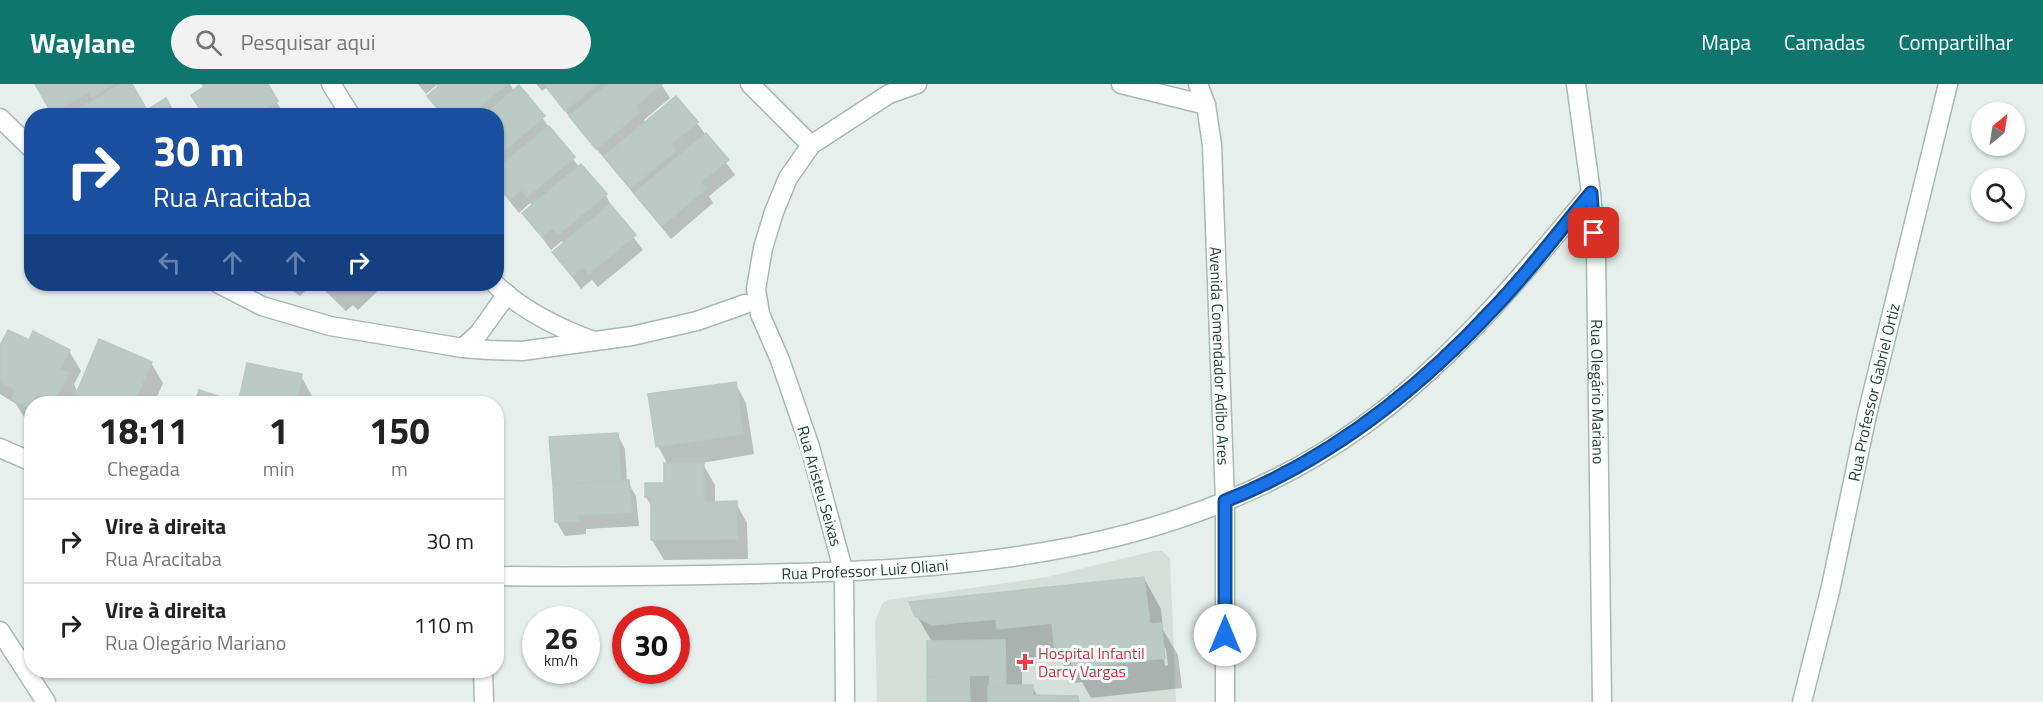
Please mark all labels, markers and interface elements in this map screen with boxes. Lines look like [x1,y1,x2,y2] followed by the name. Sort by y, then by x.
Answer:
[171,15,591,69] search box
[30,21,135,64] text: Waylane
[240,25,376,59] text: Pesquisar aqui
[192,26,225,59] icon: search
[1701,26,1751,58] text: Mapa
[1784,26,1865,58] text: Camadas
[1898,26,2013,58] text: Compartilhar
[1971,102,2025,156] north arrow
[1971,102,2025,222] map controls
[153,118,245,182] text: 30 m
[54,132,132,210] icon: right
[1971,168,2025,222] button: search
[153,176,311,217] text: Rua Aracitaba
[1568,207,1619,258] pin
[1577,216,1610,249] icon: arrive
[153,246,186,279] icon: left
[216,246,249,279] icon: ahead
[279,246,312,279] icon: ahead
[342,246,375,279] icon: right
[1204,246,1236,466] street label: Avenida Comendador Adibo Ares
[1841,301,1906,483] street label: Rua Professor Gabriel Ortiz
[1585,319,1611,464] street label: Rua Olegário Mariano
[98,403,188,458] text: 18:11
[269,403,289,458] text: 1
[369,403,430,458] text: 150
[791,423,849,549] street label: Rua Aristeu Seixas
[107,453,180,484] text: Chegada
[263,453,295,484] text: min
[391,453,408,484] text: m
[105,509,226,543] text: Vire à direita
[426,524,474,558] text: 30 m
[54,525,87,558] icon: right
[105,543,222,574] text: Rua Aracitaba
[781,553,949,585] street label: Rua Professor Luiz Oliani
[105,593,226,627] text: Vire à direita
[1193,603,1257,667] position arrow
[612,606,690,684] speed limit sign: 30
[414,608,474,642] text: 110 m
[54,609,87,642] icon: right
[544,615,578,661] text: 26
[105,627,286,658] text: Rua Olegário Mariano
[1038,641,1145,683] place label: Hospital Infantil Darcy Vargas
[544,649,578,672] text: km/h
[1016,653,1034,671] marker: Hospital Infantil Darcy Vargas

